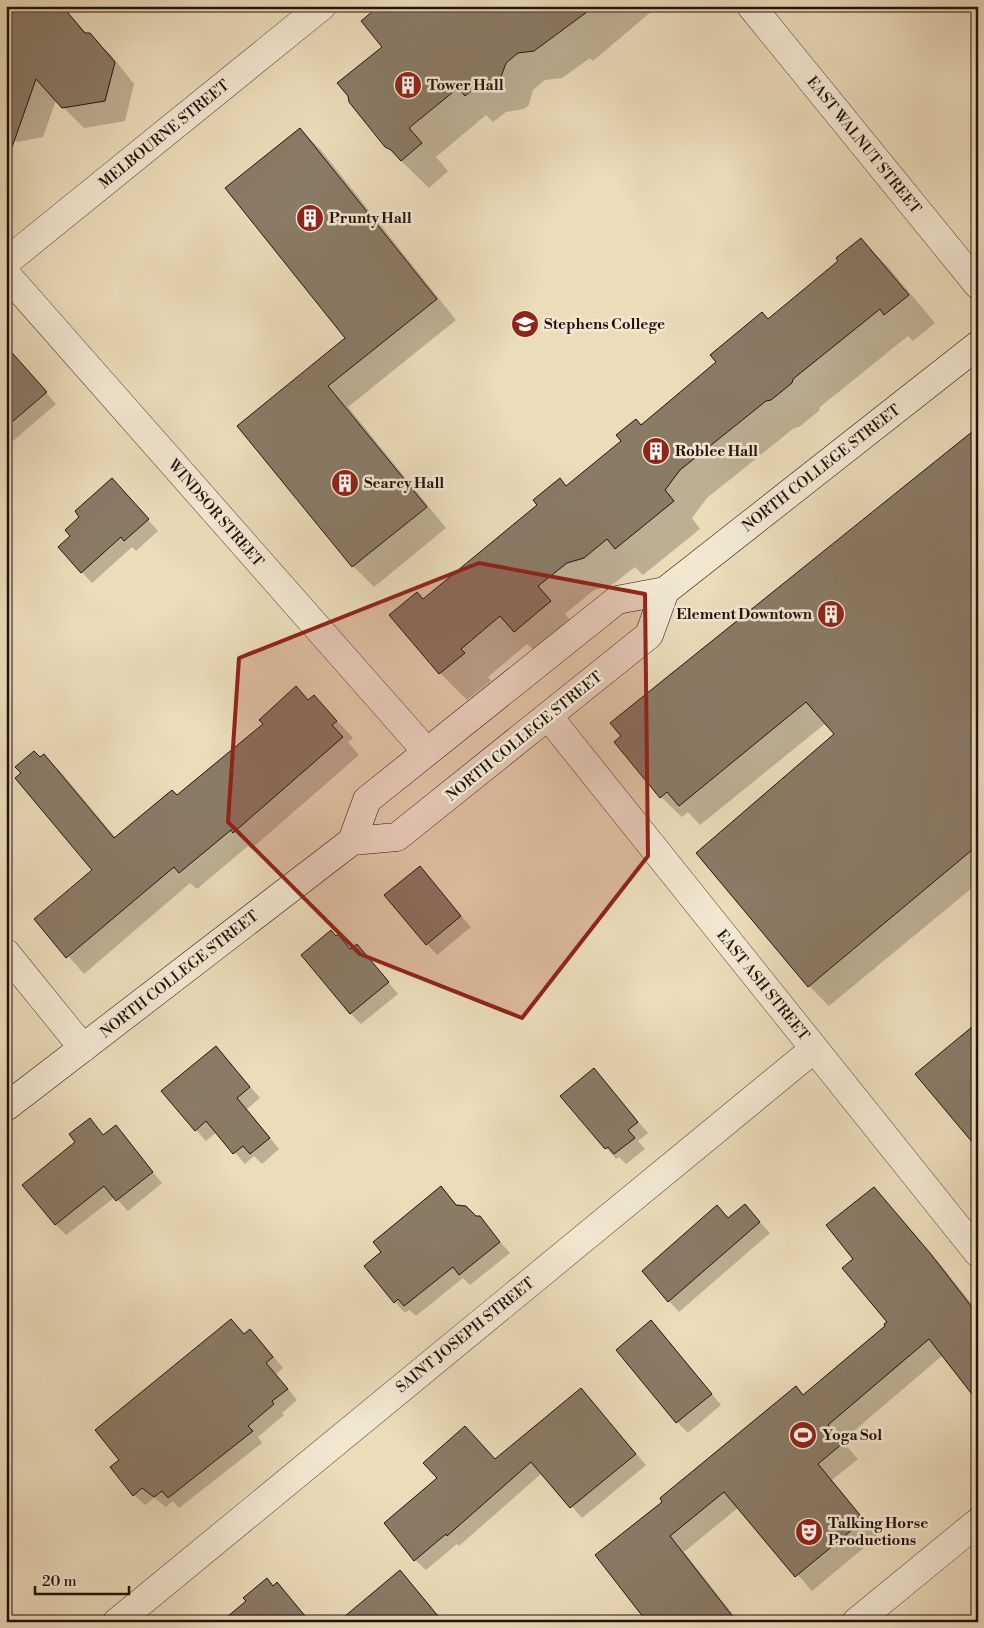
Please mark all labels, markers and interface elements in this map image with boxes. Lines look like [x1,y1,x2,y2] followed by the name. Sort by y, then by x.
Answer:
[393,70,423,100] building icon: Tower Hall
[802,73,925,218] street label: EAST WALNUT STREET
[95,76,234,193] street label: MELBOURNE STREET
[427,76,504,95] place label: Tower Hall
[295,203,325,233] building icon: Prunty Hall
[329,209,412,228] place label: Prunty Hall
[510,309,540,339] school or university icon: Stephens College
[544,315,665,334] place label: Stephens College
[738,400,905,536] street label: NORTH COLLEGE STREET
[641,436,671,466] building icon: Roblee Hall
[675,442,758,461] place label: Roblee Hall
[163,455,268,571] street label: WINDSOR STREET
[330,468,360,498] building icon: Searcy Hall
[364,474,444,493] place label: Searcy Hall
[816,599,846,629] building icon: Element Downtown
[676,605,813,624] place label: Element Downtown
[442,667,607,805] street label: NORTH COLLEGE STREET
[96,906,263,1042] street label: NORTH COLLEGE STREET
[712,926,813,1045] street label: EAST ASH STREET
[392,1273,539,1397] street label: SAINT JOSEPH STREET
[788,1420,818,1450] sports icon: Yoga Sol
[822,1426,882,1445] place label: Yoga Sol
[828,1514,928,1550] place label: Talking Horse Productions
[794,1517,824,1547] theatre icon: Talking Horse Productions
[35,1563,129,1595] scale bar
[42,1572,77,1591] text: 20 m

